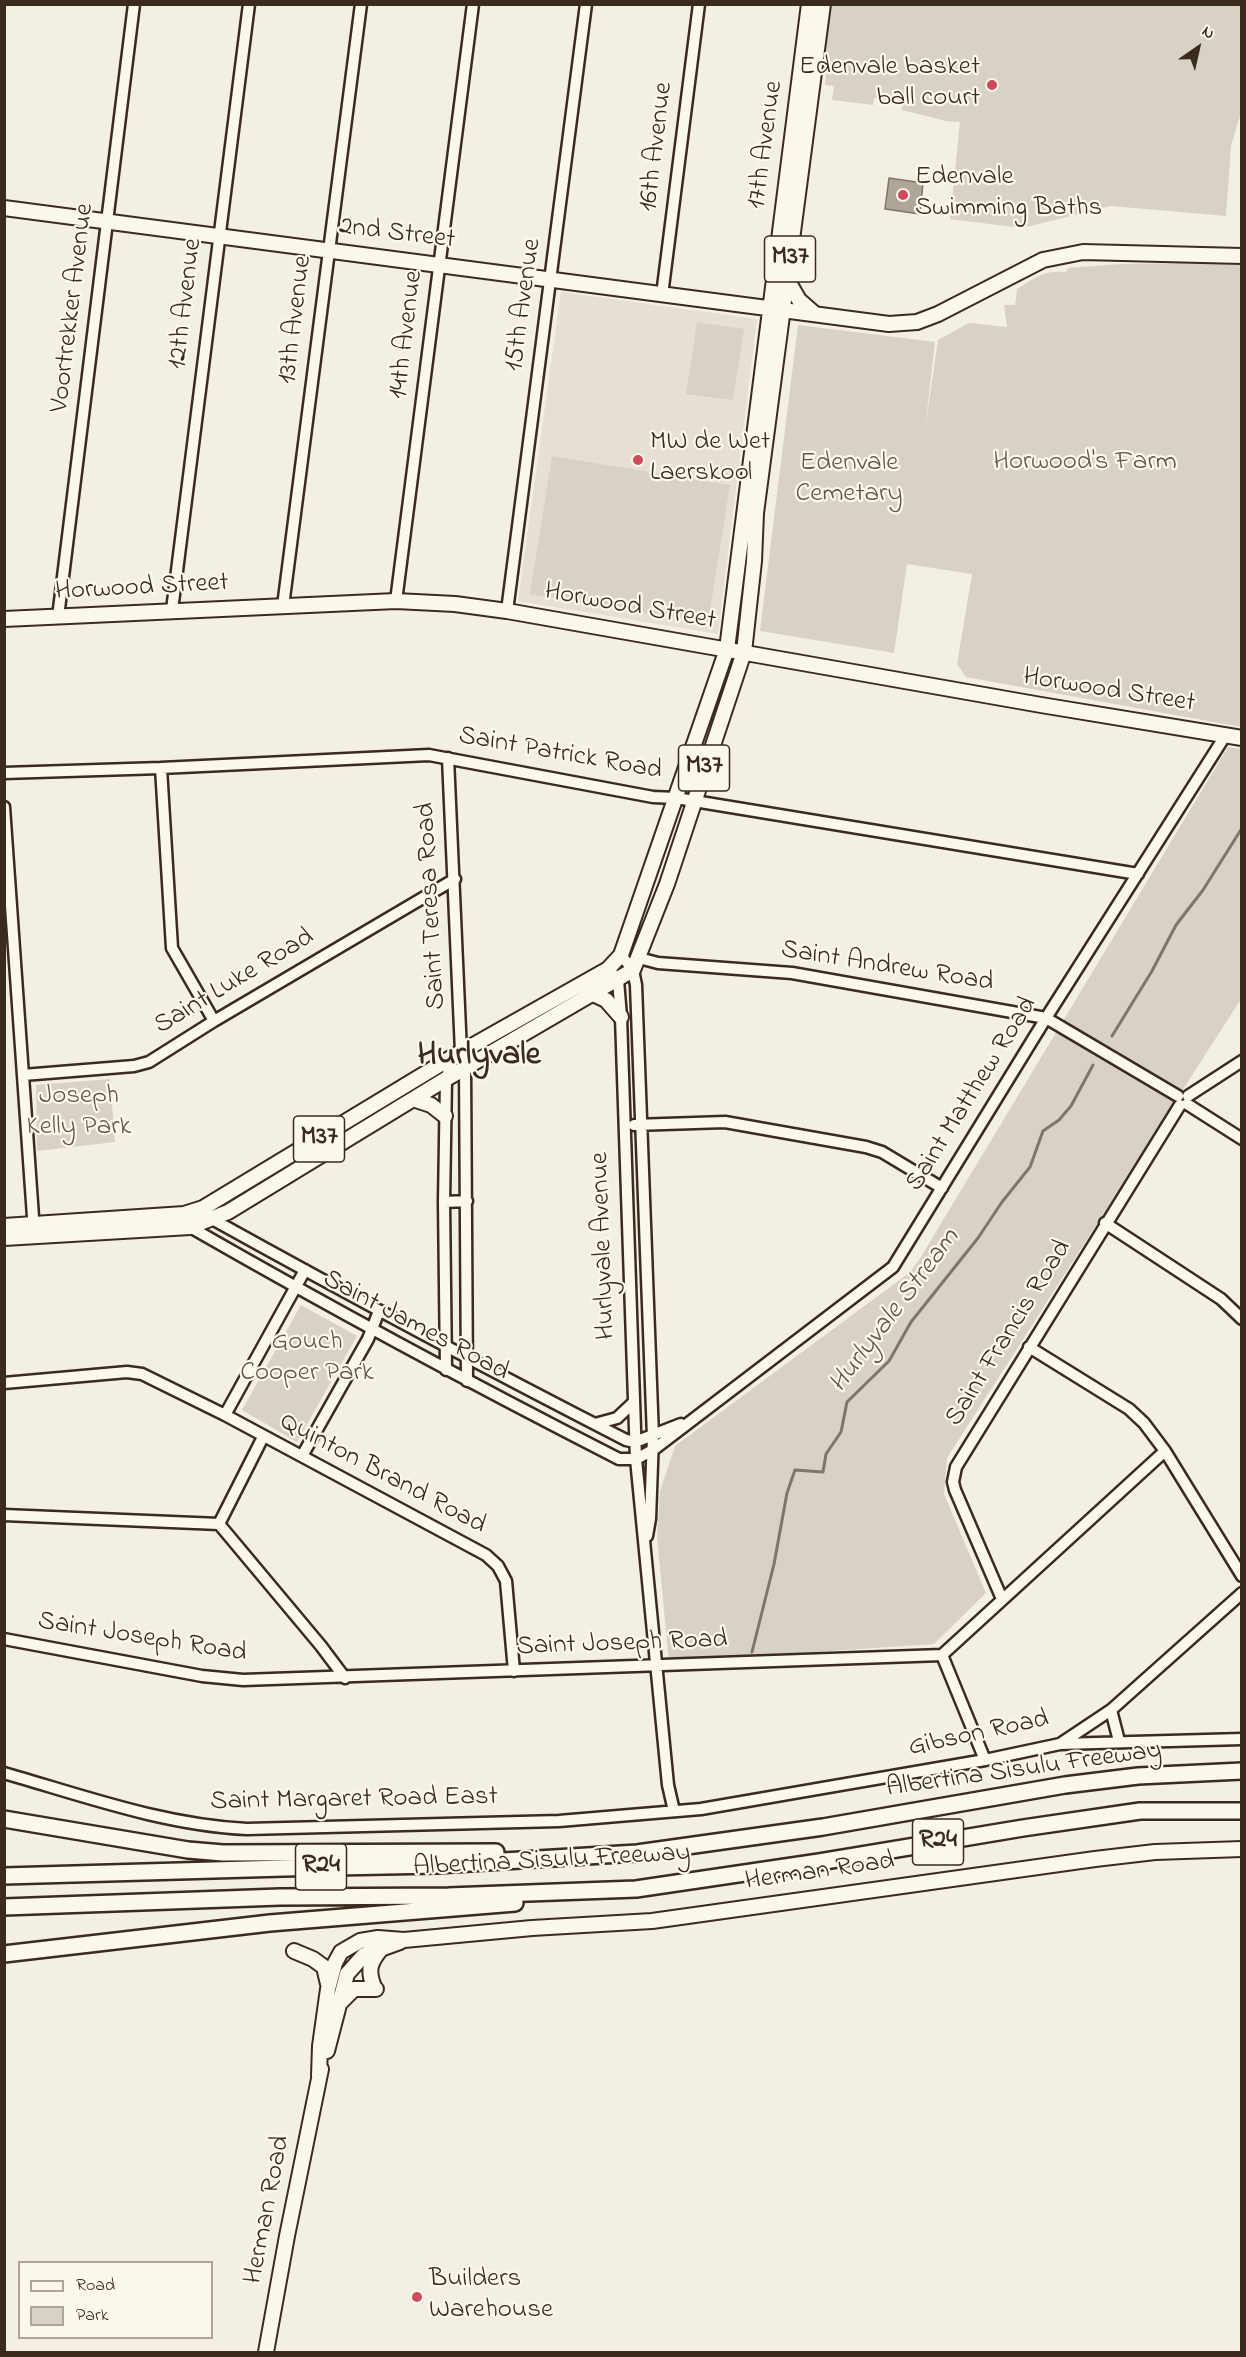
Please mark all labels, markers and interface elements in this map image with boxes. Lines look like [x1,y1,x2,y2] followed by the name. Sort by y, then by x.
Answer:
[1168,18,1228,78] north arrow
[1197,20,1219,46] text: N
[799,53,980,116] place label: Edenvale basket ball court
[985,78,999,92] marker: Edenvale basket ball court
[742,79,792,211] street label: 17th Avenue
[634,81,682,213] street label: 16th Avenue
[915,163,1102,226] place label: Edenvale Swimming Baths
[896,188,910,202] marker: Edenvale Swimming Baths
[45,202,103,414] street label: Voortrekker Avenue
[337,212,457,258] street label: 2nd Street
[764,236,816,282] road number: M37
[163,237,211,371] street label: 12th Avenue
[500,237,550,373] street label: 15th Avenue
[273,254,321,386] street label: 13th Avenue
[384,269,432,401] street label: 14th Avenue
[650,428,770,491] place label: MW de Wet Laerskool
[993,448,1177,480] park label: Horwood's Farm
[795,449,903,512] park label: Edenvale Cemetary
[631,453,645,467] marker: MW de Wet Laerskool
[54,568,230,610] street label: Horwood Street
[542,577,718,639] street label: Horwood Street
[1021,662,1197,722] street label: Horwood Street
[456,721,664,789] street label: Saint Patrick Road
[678,745,730,791] road number: M37
[411,801,455,1011] street label: Saint Teresa Road
[149,923,321,1043] street label: Saint Luke Road
[778,935,996,1001] street label: Saint Andrew Road
[900,992,1046,1198] street label: Saint Matthew Road
[418,1038,540,1078] district label: Hurlyvale
[27,1082,131,1145] park label: Joseph Kelly Park
[294,1116,344,1162] road number: M37
[586,1151,624,1341] street label: Hurlyvale Avenue
[823,1223,969,1401] water label: Hurlyvale Stream
[940,1235,1080,1433] street label: Saint Francis Road
[316,1264,514,1390] street label: Saint James Road
[240,1328,374,1391] park label: Gouch Cooper Park
[273,1407,491,1543] street label: Quinton Brand Road
[35,1606,249,1672] street label: Saint Joseph Road
[516,1625,728,1665] street label: Saint Joseph Road
[906,1704,1052,1766] street label: Gibson Road
[884,1736,1164,1806] street label: Albertina Sisulu Freeway
[210,1782,498,1820] street label: Saint Margaret Road East
[912,1819,964,1865] road number: R24
[413,1839,691,1885] street label: Albertina Sisulu Freeway
[296,1844,346,1890] road number: R24
[743,1846,897,1900] street label: Herman Road
[239,2133,299,2287] street label: Herman Road
[18,2261,213,2339] legend
[429,2265,553,2328] place label: Builders Warehouse
[76,2273,115,2299] text: Road
[410,2290,424,2304] marker: Builders Warehouse
[76,2303,109,2329] text: Park

